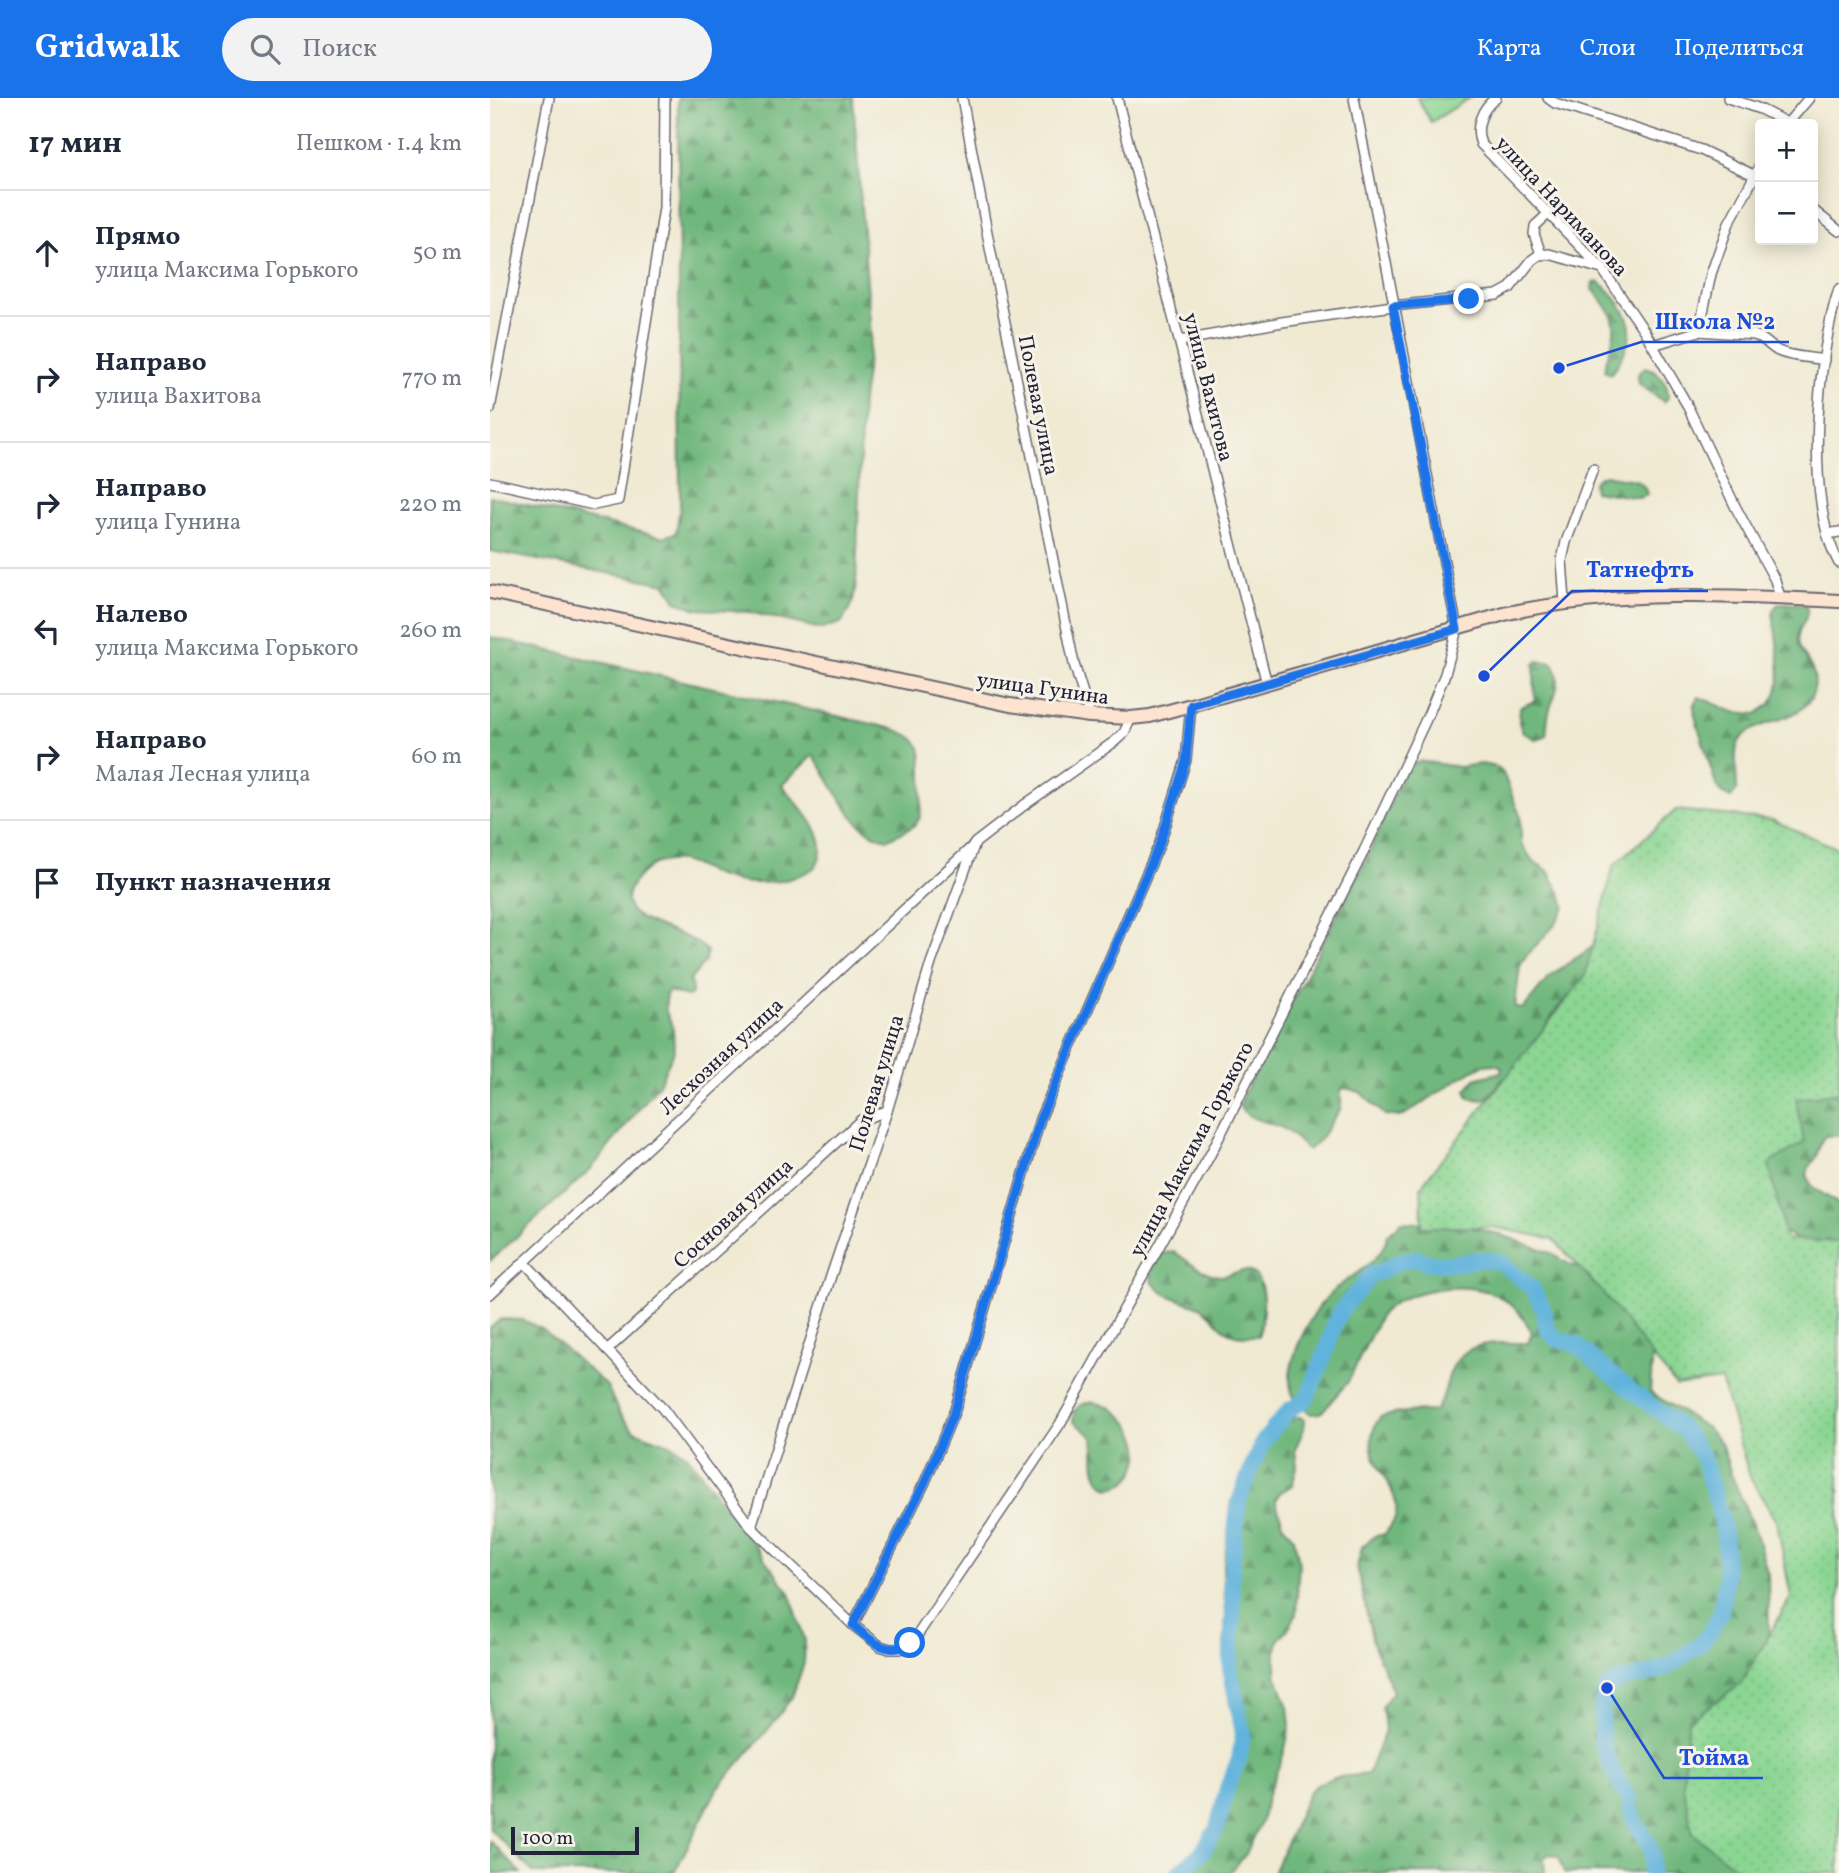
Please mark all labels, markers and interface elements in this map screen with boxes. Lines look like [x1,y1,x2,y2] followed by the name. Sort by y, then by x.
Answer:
[222,18,712,81] search box
[35,26,180,72] text: Gridwalk
[246,30,284,68] icon: search
[302,31,377,67] text: Поиск
[1477,32,1542,66] text: Карта
[1580,32,1636,66] text: Слои
[1674,32,1804,66] text: Поделиться
[1755,119,1818,245] map controls
[1755,119,1818,182] button: +
[28,123,122,165] text: 17 мин
[296,128,462,160] text: Пешком · 1.4 km
[1488,130,1634,284] street label: улица Нариманова
[1755,182,1818,245] button: −
[95,219,180,255] text: Прямо
[28,234,66,272] icon: ahead
[413,237,462,269] text: 50 m
[95,255,359,287] text: улица Максима Горького
[1453,283,1484,314] route end
[1641,298,1789,342] callout: Школа №2
[1655,307,1775,339] text: Школа №2
[1175,310,1240,465] street label: улица Вахитова
[1010,333,1065,478] street label: Полевая улица
[95,345,207,381] text: Направо
[28,360,66,398] icon: right
[402,363,462,395] text: 770 m
[95,381,262,413] text: улица Вахитова
[95,471,207,507] text: Направо
[28,486,66,524] icon: right
[399,489,462,521] text: 220 m
[95,507,241,539] text: улица Гунина
[1572,547,1708,591] callout: Татнефть
[1586,555,1694,587] text: Татнефть
[95,597,188,633] text: Налево
[28,612,66,650] icon: left
[399,615,462,647] text: 260 m
[95,633,359,665] text: улица Максима Горького
[975,666,1111,713] street label: улица Гунина
[95,723,207,759] text: Направо
[28,738,66,776] icon: right
[412,741,462,773] text: 60 m
[95,759,311,791] text: Малая Лесная улица
[28,864,66,902] icon: arrive
[95,865,331,901] text: Пункт назначения
[653,992,791,1122] street label: Лесхозная улица
[843,1011,912,1156] street label: Полевая улица
[1123,1037,1262,1263] street label: улица Максима Горького
[668,1152,800,1276] street label: Сосновая улица
[894,1627,925,1658] route start
[1664,1734,1763,1778] callout: Тойма
[1679,1743,1749,1775] text: Тойма
[511,1824,639,1856] scale bar
[522,1826,573,1852] text: 100 m

